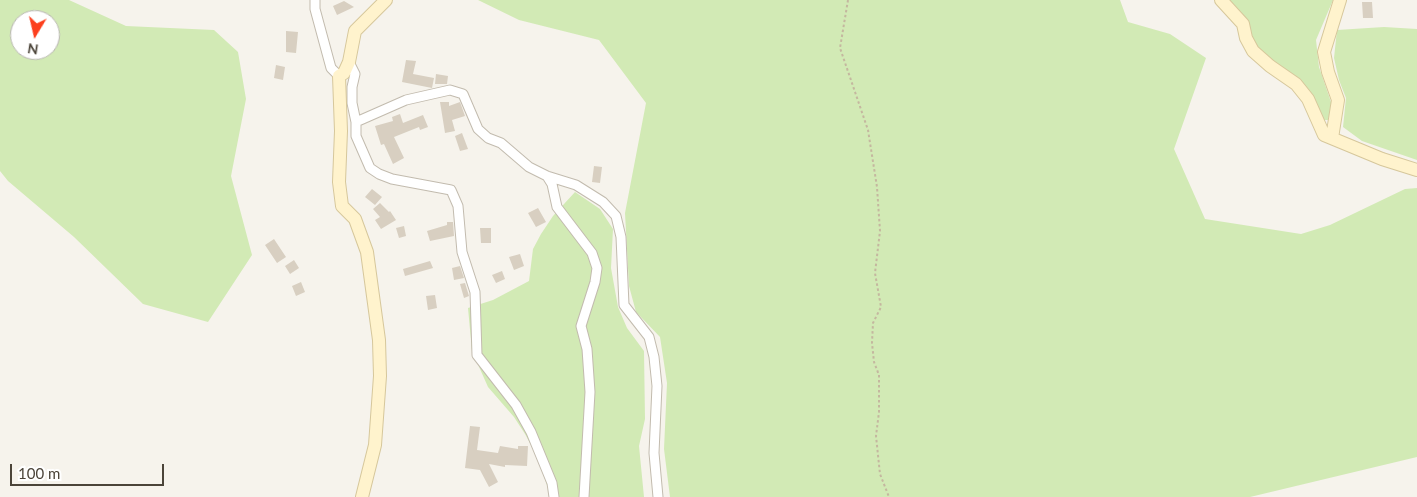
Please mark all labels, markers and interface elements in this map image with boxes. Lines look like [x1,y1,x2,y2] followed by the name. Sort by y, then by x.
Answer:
[10,10,60,60] north arrow
[26,40,39,59] text: N
[12,454,166,486] scale bar
[18,464,60,482] text: 100 m

